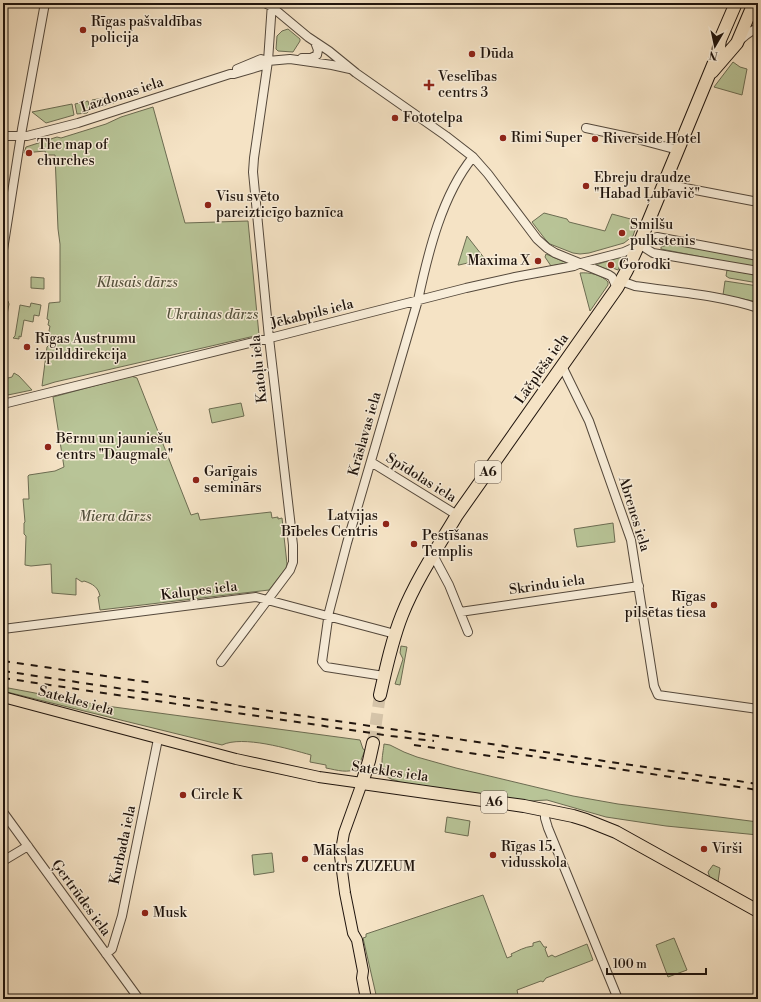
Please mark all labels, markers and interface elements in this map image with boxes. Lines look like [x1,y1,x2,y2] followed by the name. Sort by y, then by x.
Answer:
[91,13,202,47] place label: Rīgas pašvaldības policija
[78,25,88,35] marker: Rīgas pašvaldības policija
[695,26,735,66] north arrow
[480,45,515,63] place label: Dūda
[708,47,719,62] text: N
[467,49,477,59] marker: Dūda
[437,68,497,102] place label: Veselības centrs 3
[78,73,167,117] street label: Lazdonas iela
[423,79,435,91] marker: Veselības centrs 3
[403,109,464,127] place label: Fototelpa
[390,113,400,123] marker: Fototelpa
[511,129,582,147] place label: Rimi Super
[603,130,701,148] place label: Riverside Hotel
[498,133,508,143] marker: Rimi Super
[590,134,600,144] marker: Riverside Hotel
[37,136,109,170] place label: The map of churches
[24,148,34,158] marker: The map of churches
[594,169,700,203] place label: Ebreju draudze "Habad Ļubavič"
[581,181,591,191] marker: Ebreju draudze "Habad Ļubavič"
[215,188,345,222] place label: Visu svēto pareizticīgo baznīca
[203,200,213,210] marker: Visu svēto pareizticīgo baznīca
[630,216,695,250] place label: Smilšu pulkstenis
[617,228,627,238] marker: Smilšu pulkstenis
[467,252,531,270] place label: Maxima X
[533,256,543,266] marker: Maxima X
[619,256,671,274] place label: Gorodki
[606,260,616,270] marker: Gorodki
[96,274,178,292] park label: Klusais dārzs
[268,295,356,333] street label: Jēkabpils iela
[166,306,258,324] park label: Ukrainas dārzs
[35,330,136,364] place label: Rīgas Austrumu izpilddirekcija
[511,330,573,408] street label: Lāčplēša iela
[246,333,272,404] street label: Katoļu iela
[22,342,32,352] marker: Rīgas Austrumu izpilddirekcija
[344,389,386,478] street label: Krāslavas iela
[55,430,173,464] place label: Bērnu un jauniešu centrs "Daugmale"
[43,442,53,452] marker: Bērnu un jauniešu centrs "Daugmale"
[382,449,460,507] street label: Spīdolas iela
[475,461,501,483] road number: A6
[204,463,262,497] place label: Garīgais seminārs
[614,473,654,555] street label: Abrenes iela
[191,475,201,485] marker: Garīgais seminārs
[280,507,378,541] place label: Latvijas Bībeles Centris
[79,508,151,526] park label: Miera dārzs
[381,519,391,529] marker: Latvijas Bībeles Centris
[422,527,488,561] place label: Pestīšanas Templis
[409,539,419,549] marker: Pestīšanas Templis
[508,571,587,599] street label: Skrindu iela
[160,577,239,605] street label: Kalupes iela
[625,588,707,622] place label: Rīgas pilsētas tiesa
[709,600,719,610] marker: Rīgas pilsētas tiesa
[36,682,117,720] street label: Satekles iela
[350,758,431,786] street label: Satekles iela
[191,786,243,804] place label: Circle K
[178,790,188,800] marker: Circle K
[481,791,507,813] road number: A6
[106,803,140,886] street label: Kurbada iela
[500,838,568,872] place label: Rīgas 15. vidusskola
[711,840,743,858] place label: Virši
[313,842,416,876] place label: Mākslas centrs ZUZEUM
[699,844,709,854] marker: Virši
[488,850,498,860] marker: Rīgas 15. vidusskola
[300,854,310,864] marker: Mākslas centrs ZUZEUM
[47,856,115,940] street label: Ģertrūdes iela
[153,904,187,922] place label: Musk
[140,908,150,918] marker: Musk
[607,950,706,976] scale bar
[613,957,647,972] text: 100 m

